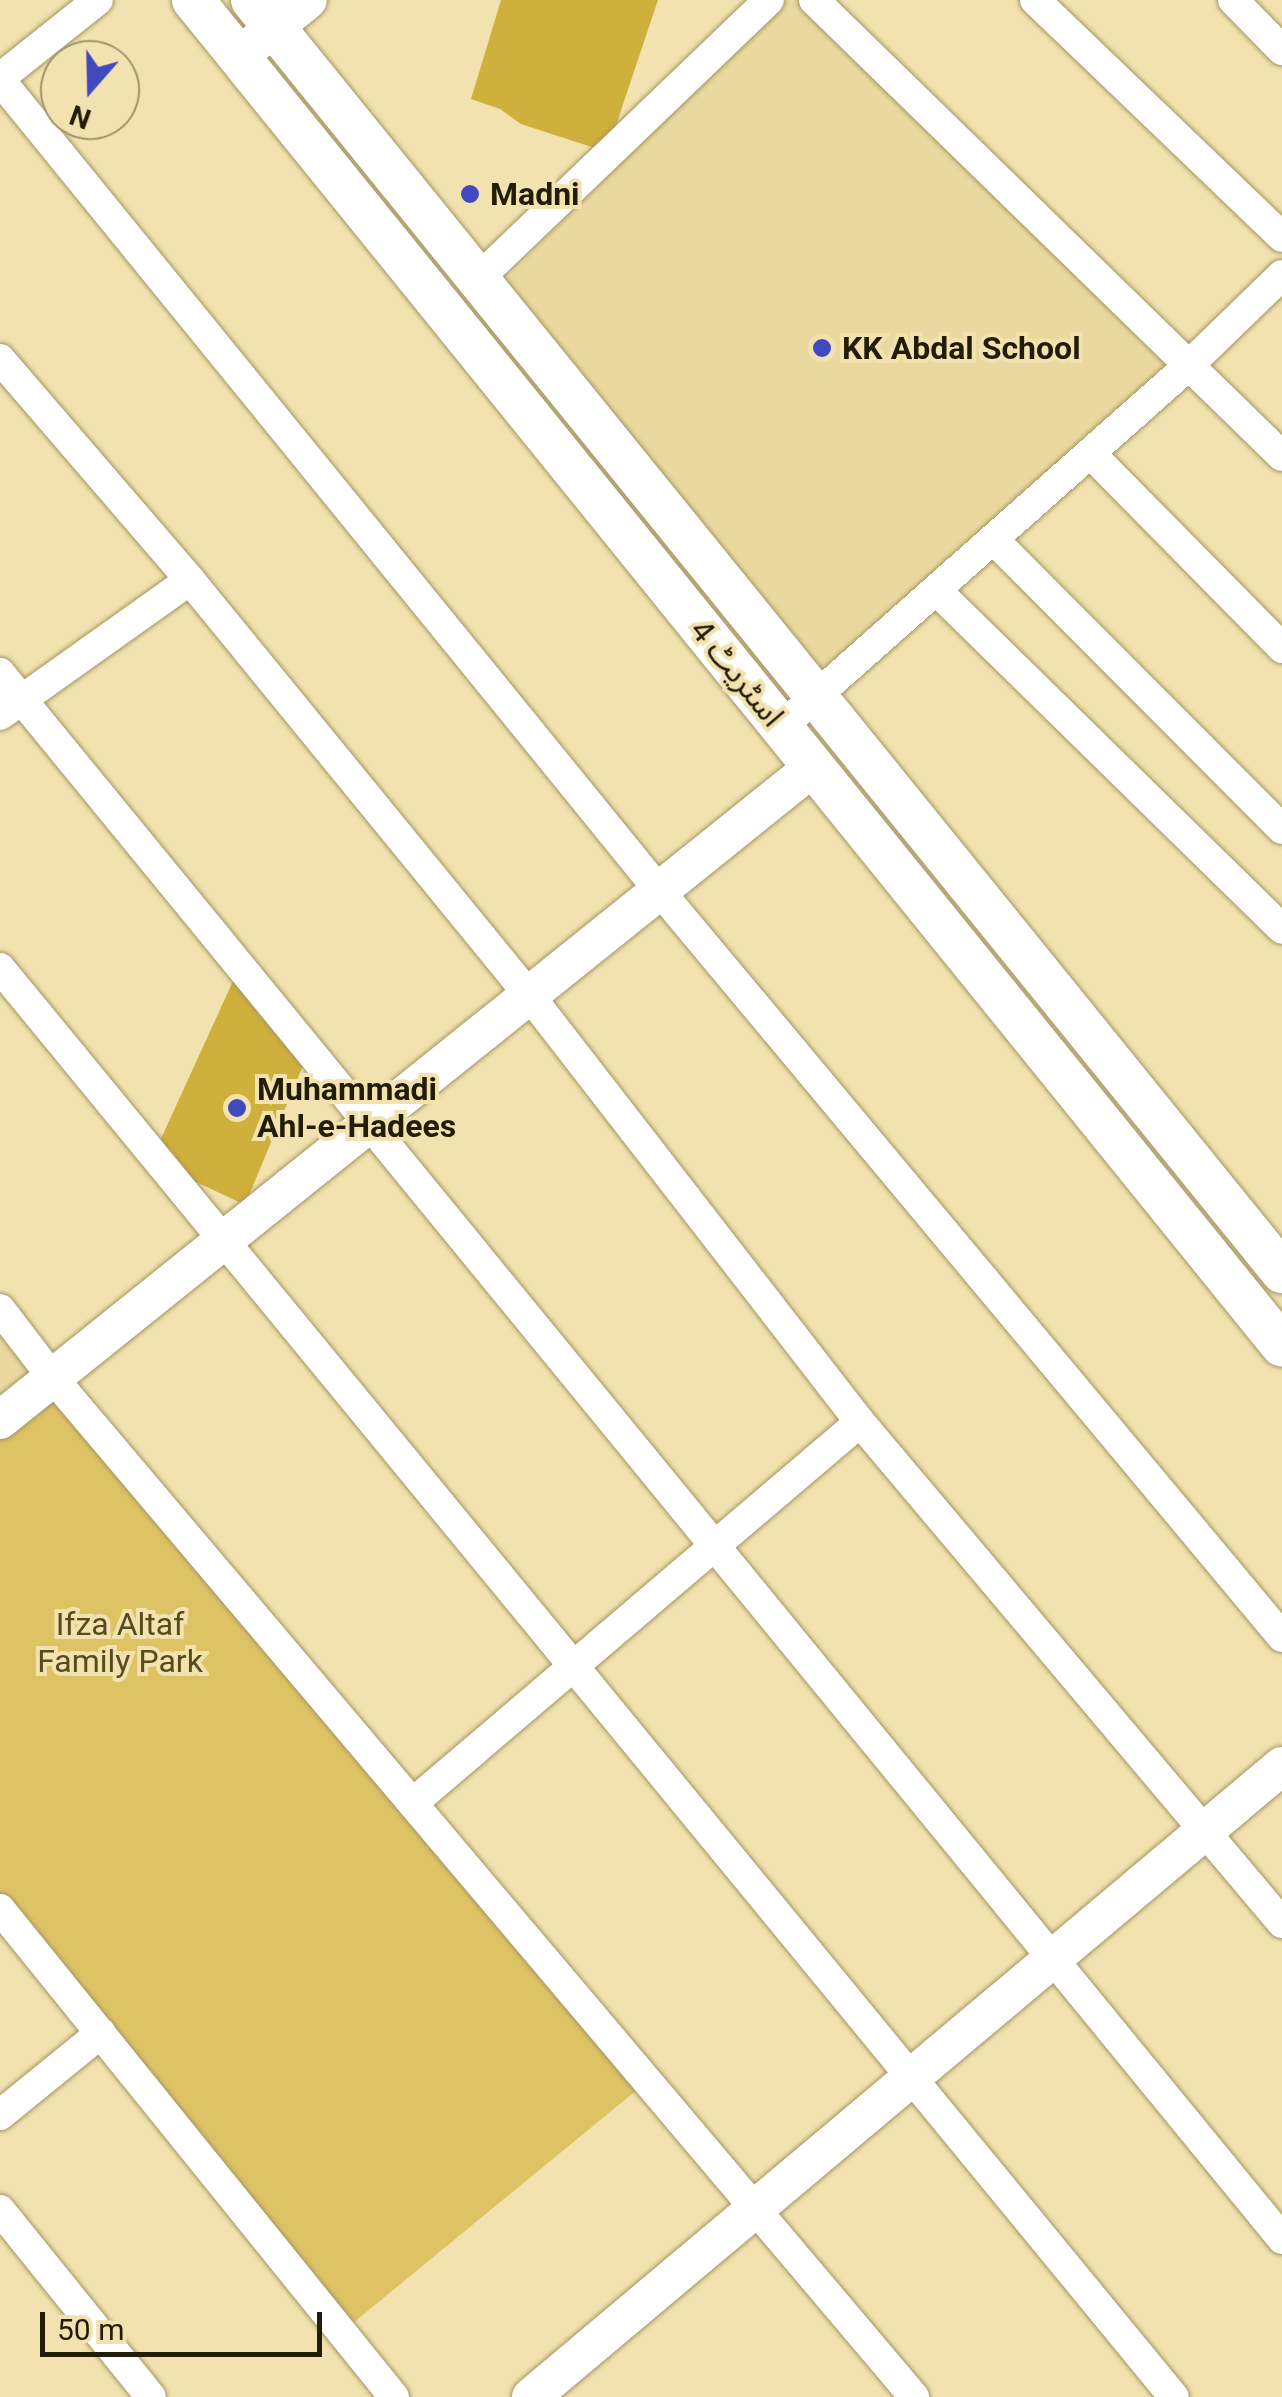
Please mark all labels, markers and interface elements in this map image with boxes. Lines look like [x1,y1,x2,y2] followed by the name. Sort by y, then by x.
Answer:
[40,40,140,140] north arrow
[65,98,95,136] text: N
[490,175,580,213] place label: Madni
[459,183,481,205] marker: Madni
[842,329,1081,367] place label: KK Abdal School
[811,337,833,359] marker: KK Abdal School
[682,612,792,734] street label: اسٹریٹ 4
[257,1071,456,1146] place label: Muhammadi Ahl-e-Hadees
[226,1097,248,1119] marker: Muhammadi Ahl-e-Hadees
[37,1606,203,1681] park label: Ifza Altaf Family Park
[45,2292,328,2354] scale bar
[57,2312,124,2347] text: 50 m

